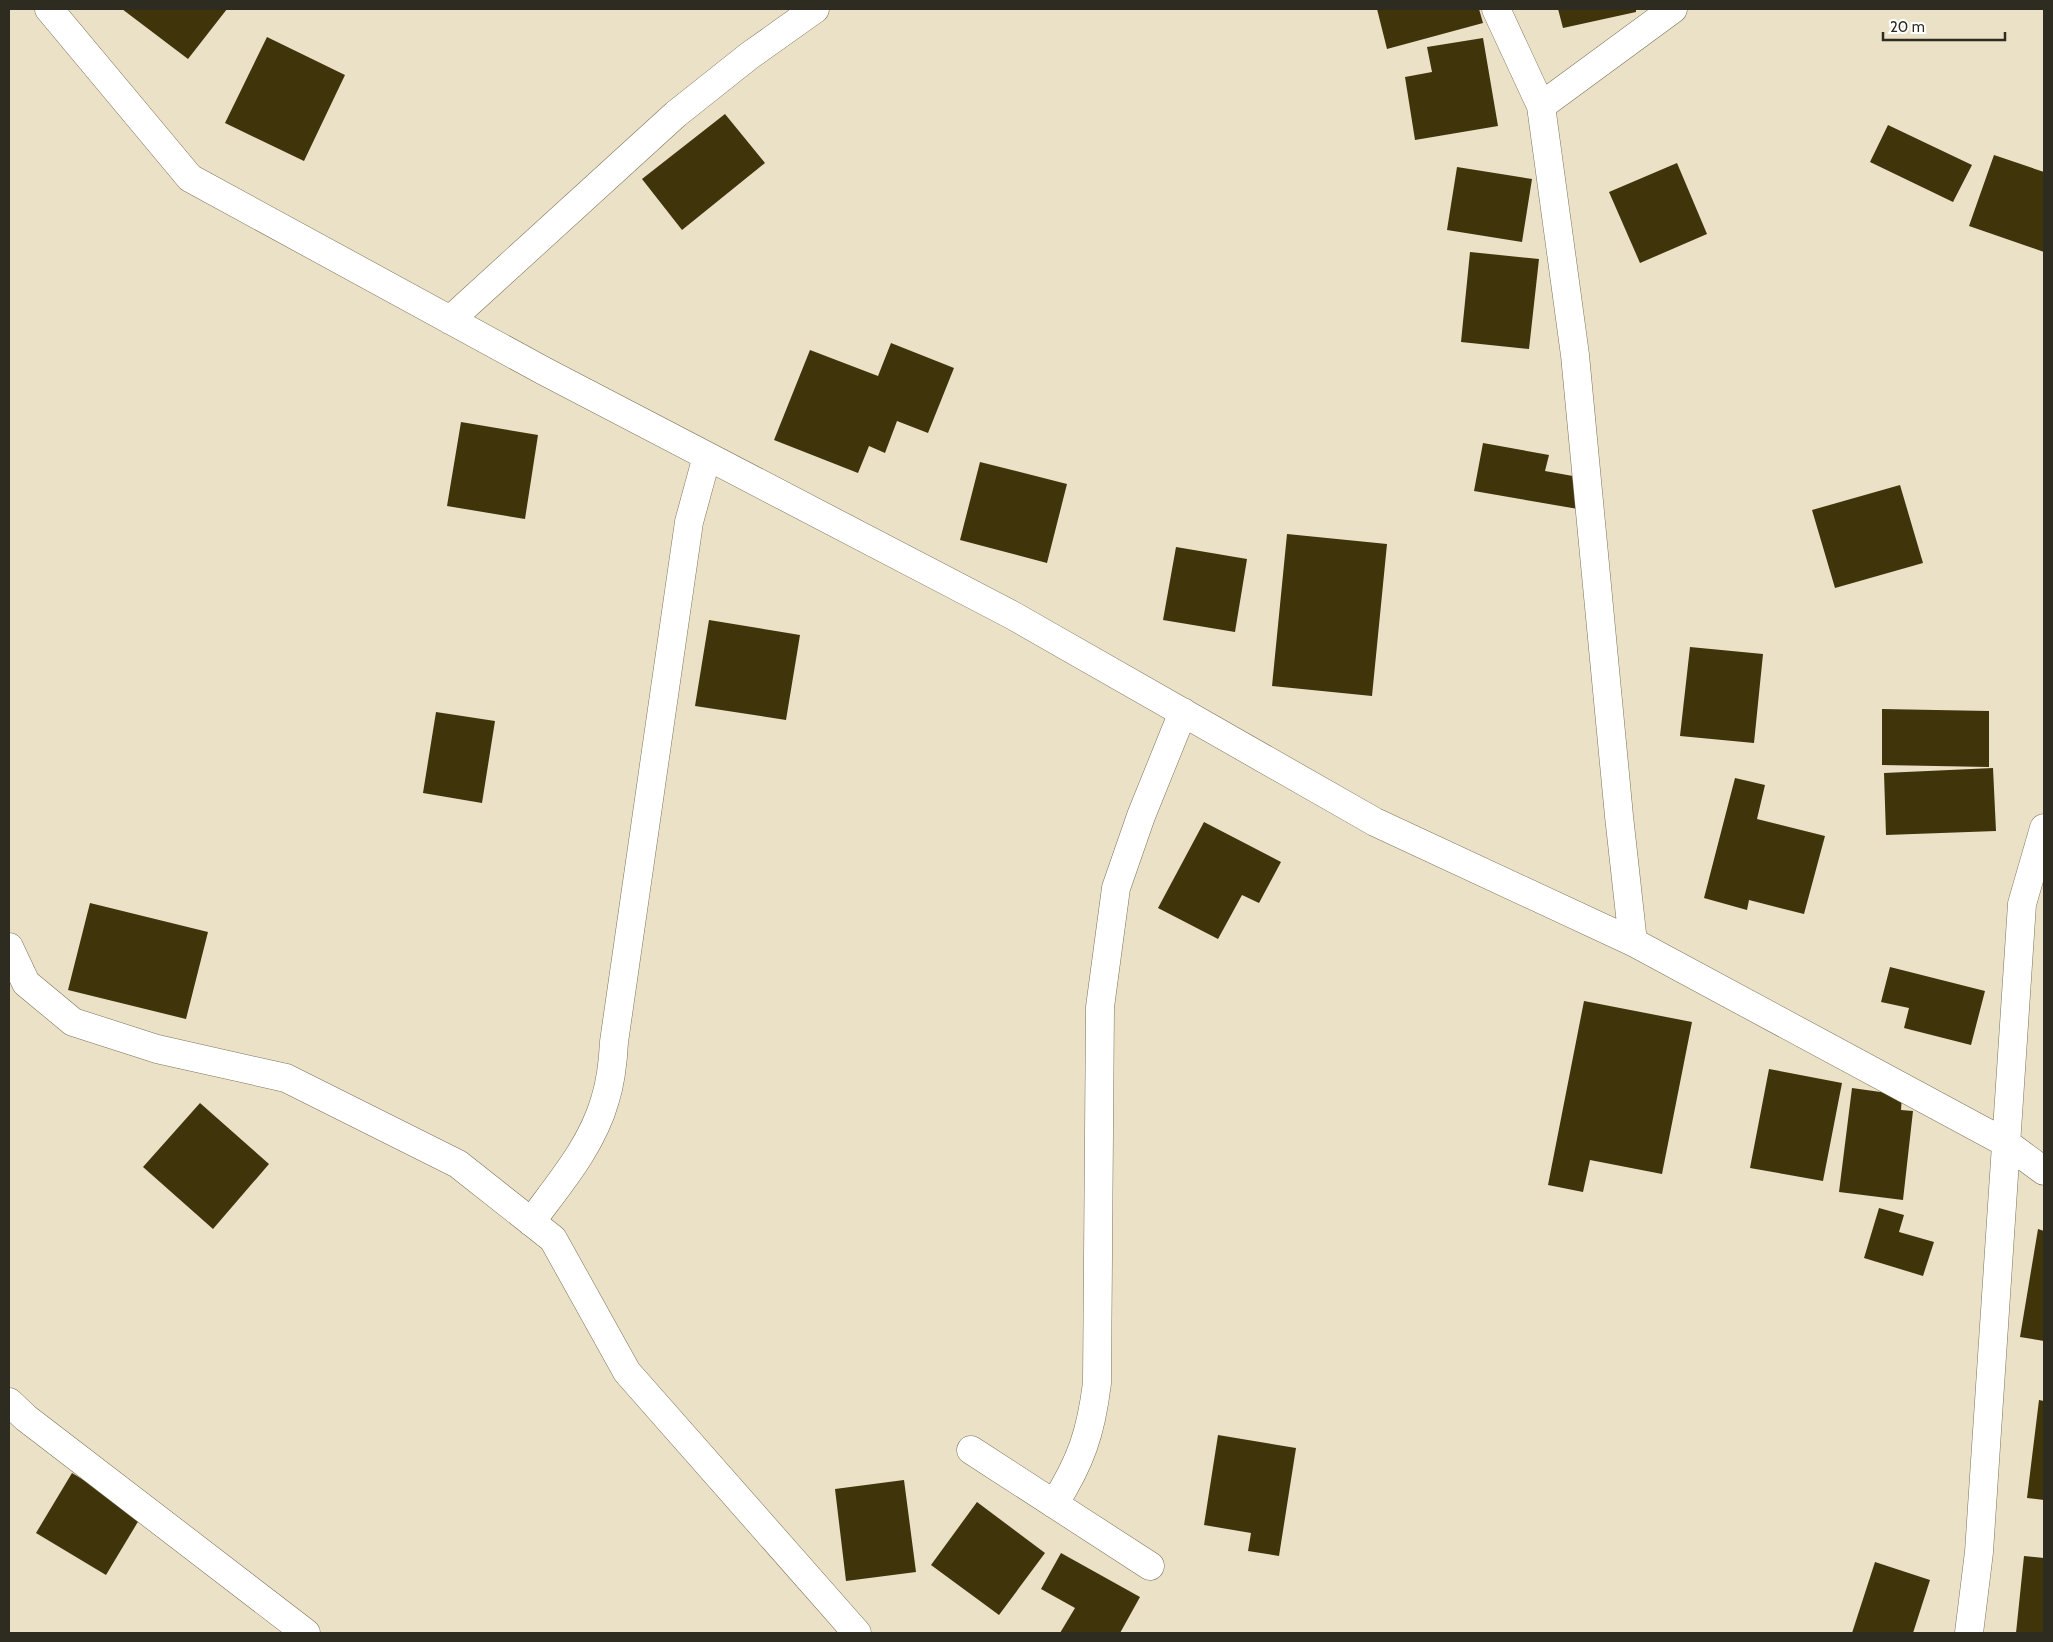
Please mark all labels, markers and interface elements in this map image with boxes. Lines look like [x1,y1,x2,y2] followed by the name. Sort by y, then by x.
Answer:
[1883,10,2006,42] scale bar
[1890,18,1925,36] text: 20 m

